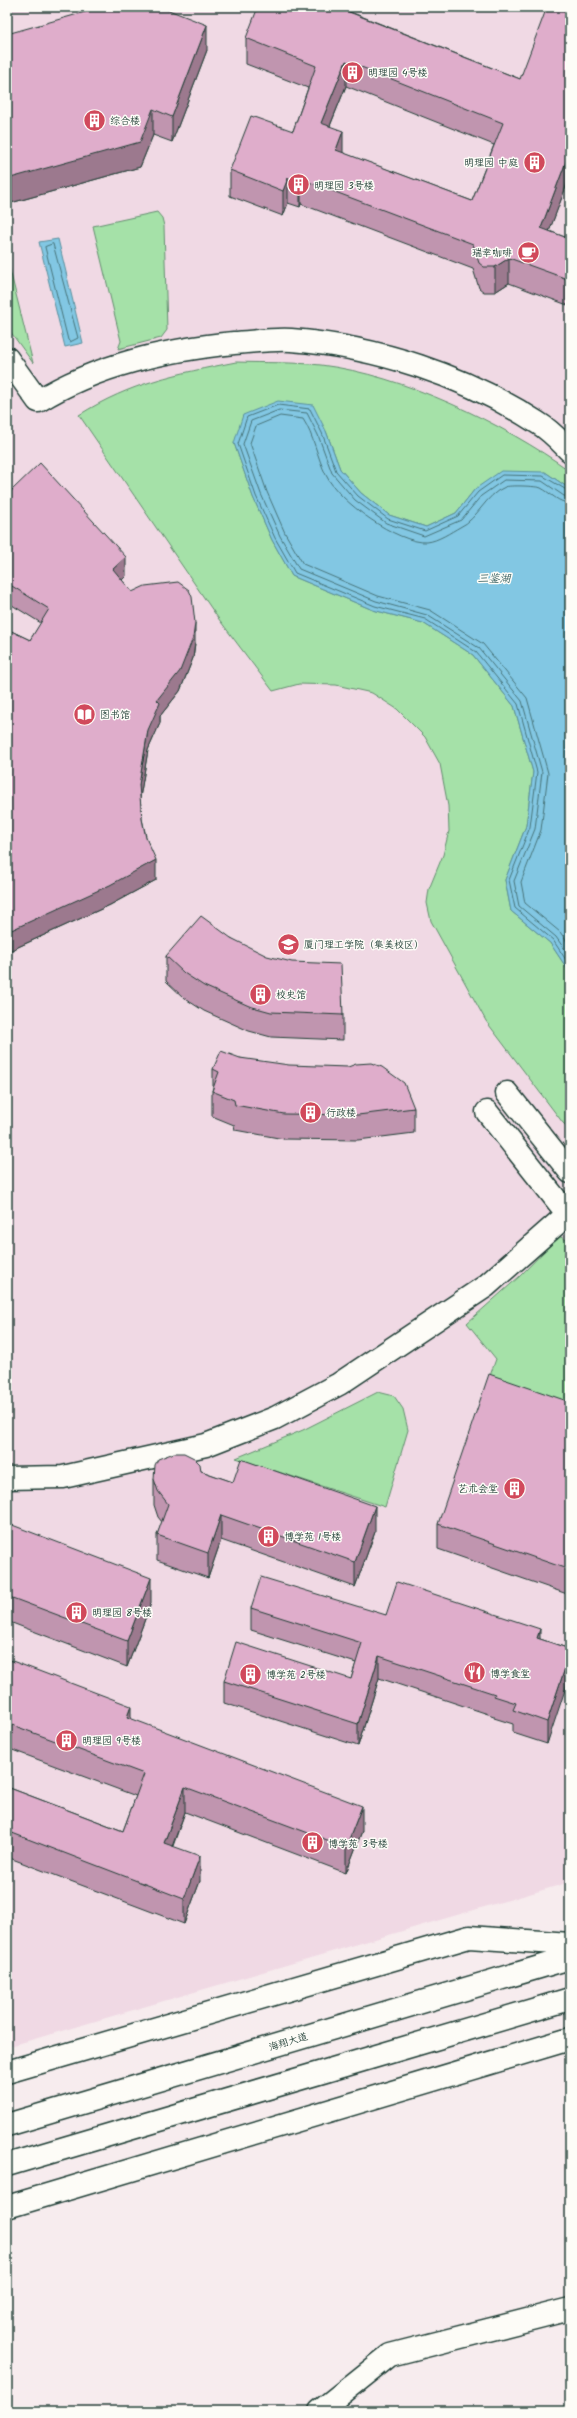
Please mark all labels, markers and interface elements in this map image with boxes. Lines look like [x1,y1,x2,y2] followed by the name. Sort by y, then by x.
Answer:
[339,59,365,85] building icon: 明理园 4号楼
[368,65,428,81] place label: 明理园 4号楼
[81,107,107,133] building icon: 综合楼
[110,113,140,129] place label: 综合楼
[521,149,547,175] building icon: 明理园 中庭
[464,155,518,171] place label: 明理园 中庭
[286,172,312,198] building icon: 明理园 3号楼
[314,178,374,194] place label: 明理园 3号楼
[515,239,541,265] cafe icon: 瑞幸咖啡
[472,245,512,261] place label: 瑞幸咖啡
[478,570,511,588] water label: 三鉴湖
[72,701,98,727] library icon: 图书馆
[100,707,130,723] place label: 图书馆
[275,931,301,957] school or university icon: 厦门理工学院（集美校区）
[304,937,424,953] place label: 厦门理工学院（集美校区）
[247,981,273,1007] building icon: 校史馆
[276,987,306,1003] place label: 校史馆
[297,1099,323,1125] building icon: 行政楼
[326,1105,356,1121] place label: 行政楼
[501,1475,527,1501] building icon: 艺术会堂
[458,1481,498,1497] place label: 艺术会堂
[256,1523,282,1549] building icon: 博学苑 1号楼
[284,1529,341,1545] place label: 博学苑 1号楼
[64,1599,90,1625] building icon: 明理园 8号楼
[92,1605,152,1621] place label: 明理园 8号楼
[462,1660,488,1686] restaurant icon: 博学食堂
[238,1661,264,1687] building icon: 博学苑 2号楼
[490,1666,530,1682] place label: 博学食堂
[266,1667,326,1683] place label: 博学苑 2号楼
[54,1727,80,1753] building icon: 明理园 9号楼
[82,1733,141,1749] place label: 明理园 9号楼
[300,1830,326,1856] building icon: 博学苑 3号楼
[328,1836,388,1852] place label: 博学苑 3号楼
[267,2028,310,2055] street label: 海翔大道

